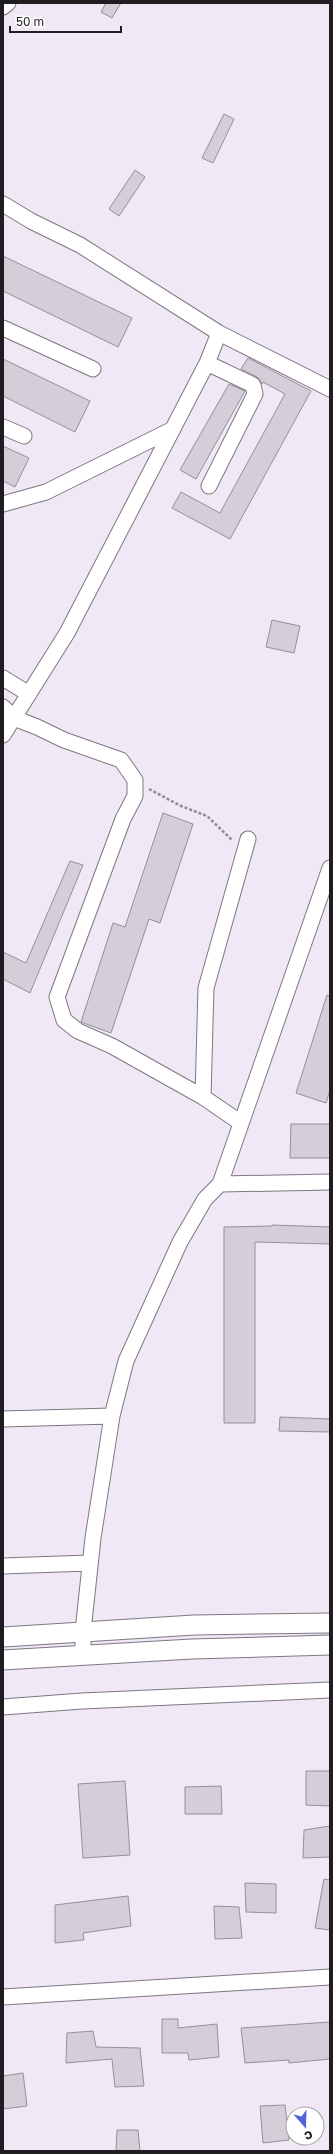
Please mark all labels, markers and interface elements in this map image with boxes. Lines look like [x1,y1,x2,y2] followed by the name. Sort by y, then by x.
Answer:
[10,8,121,34] scale bar
[16,14,44,29] text: 50 m
[285,2106,325,2146] north arrow
[303,2128,314,2143] text: С

